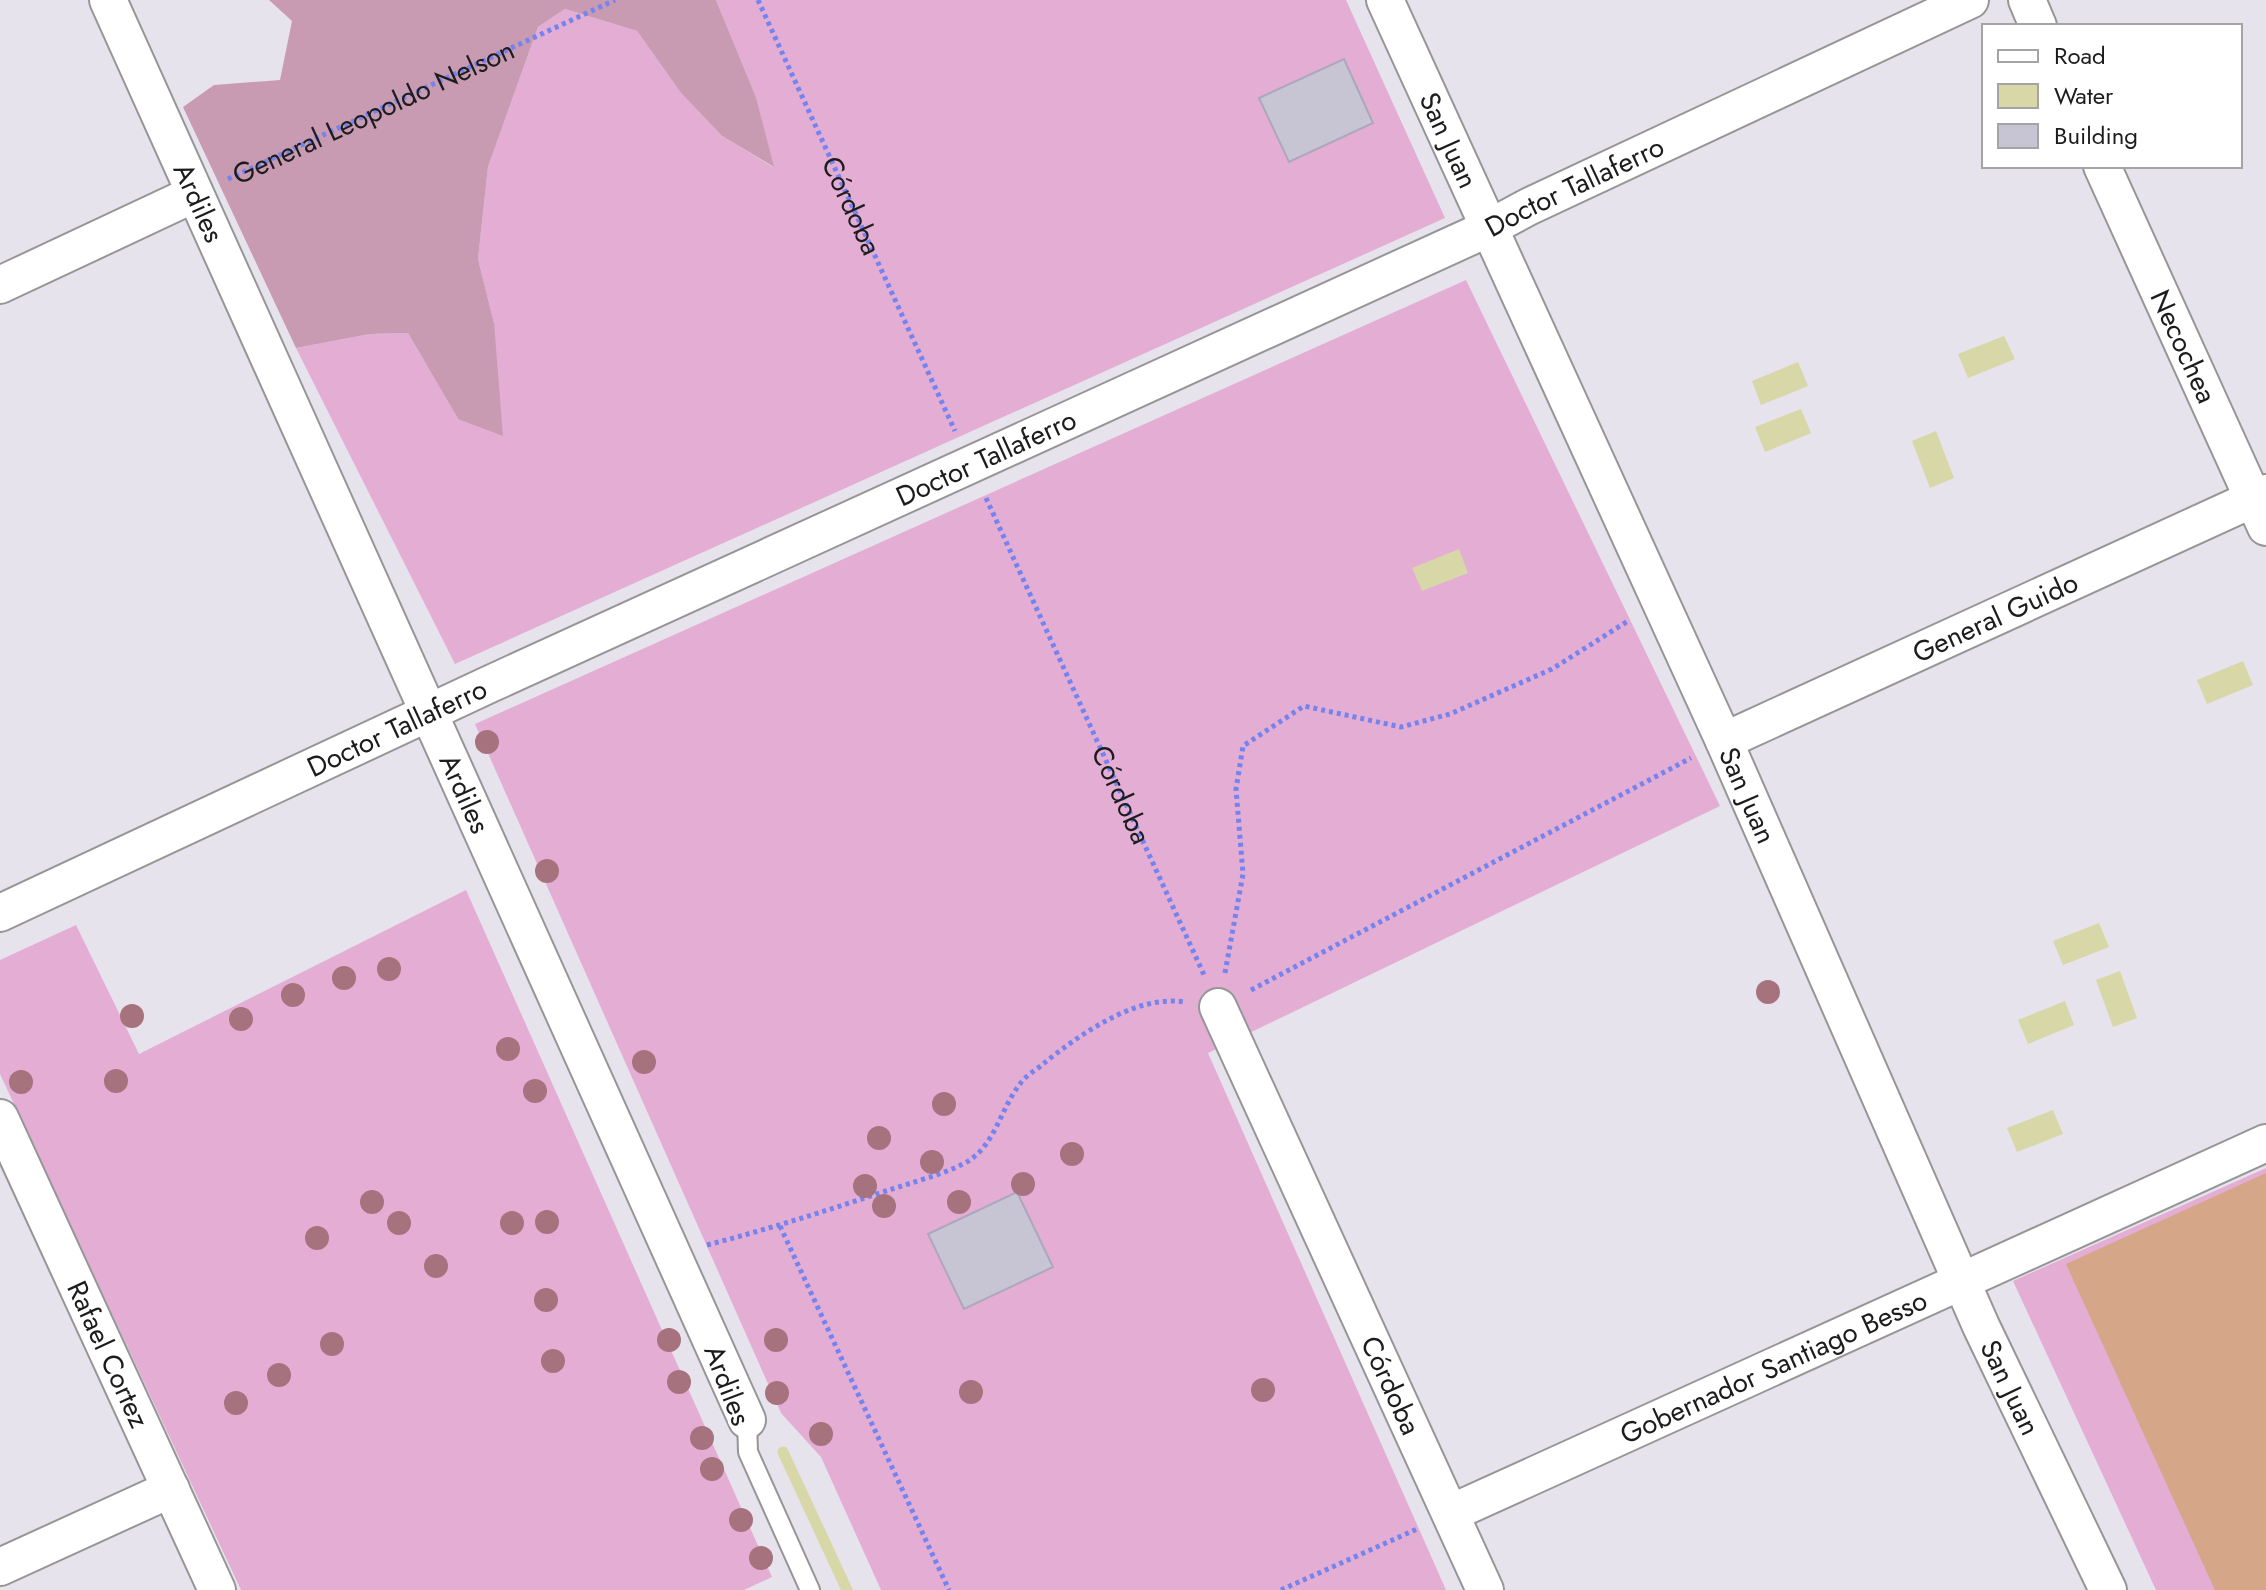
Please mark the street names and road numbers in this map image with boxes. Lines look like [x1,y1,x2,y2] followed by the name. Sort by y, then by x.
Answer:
[226,29,521,195] street label: General Leopoldo Nelson
[1409,86,1488,195] street label: San Juan
[1478,126,1671,248] street label: Doctor Tallaferro
[811,150,892,262] street label: Córdoba
[163,156,234,249] street label: Ardiles
[2140,283,2227,410] street label: Necochea
[889,399,1083,517] street label: Doctor Tallaferro
[1906,562,2085,673] street label: General Guido
[300,668,494,788] street label: Doctor Tallaferro
[1081,739,1162,851] street label: Córdoba
[1708,741,1787,850] street label: San Juan
[429,747,500,840] street label: Ardiles
[57,1274,160,1435] street label: Rafael Cortez
[1613,1280,1934,1455] street label: Gobernador Santiago Besso
[1350,1329,1431,1442] street label: Córdoba
[1970,1333,2051,1442] street label: San Juan
[693,1339,762,1431] street label: Ardiles

